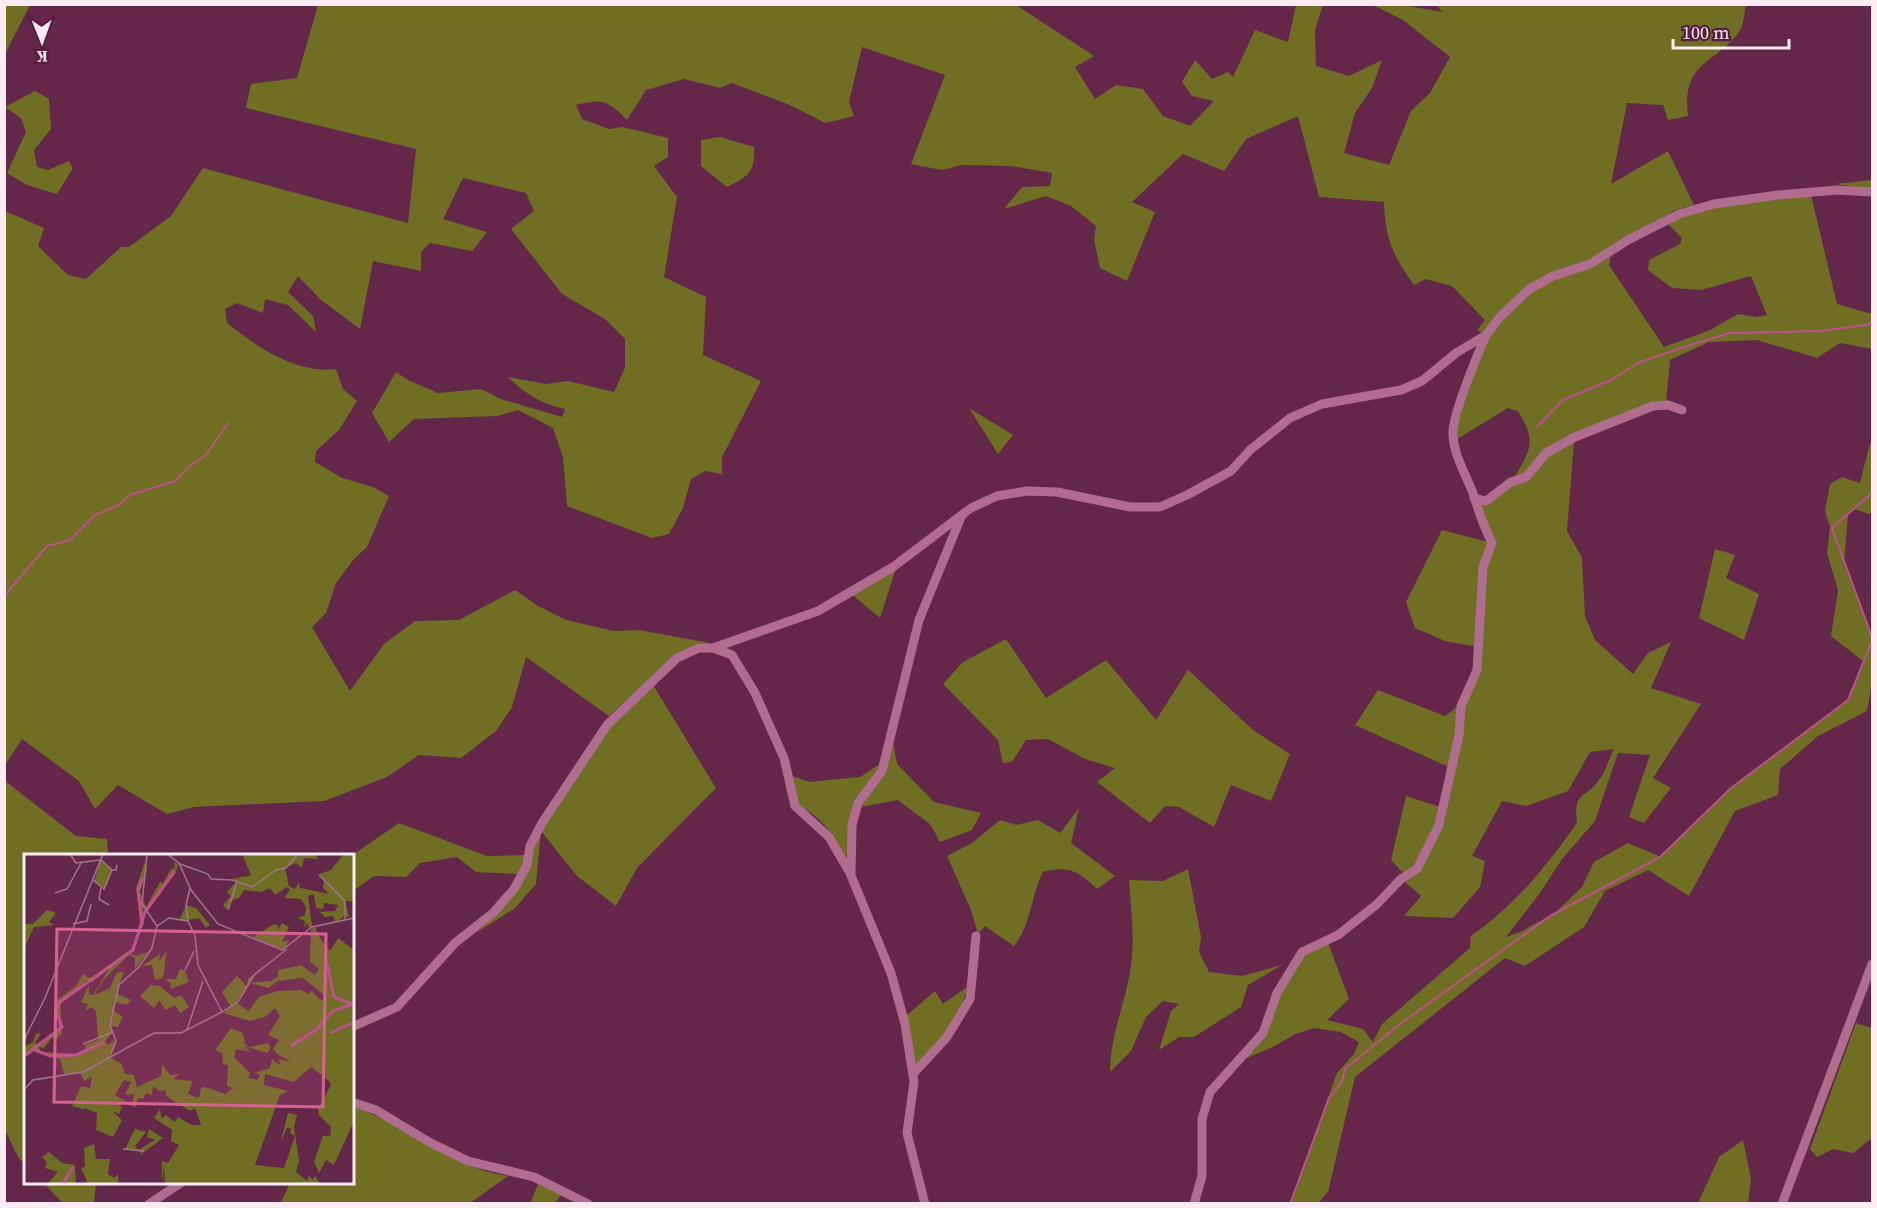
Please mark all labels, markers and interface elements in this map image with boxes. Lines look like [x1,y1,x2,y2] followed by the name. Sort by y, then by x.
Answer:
[12,12,72,72] north arrow
[1673,12,1788,50] scale bar
[1682,20,1729,45] text: 100 m
[36,46,48,68] text: K
[24,854,354,1184] inset map

